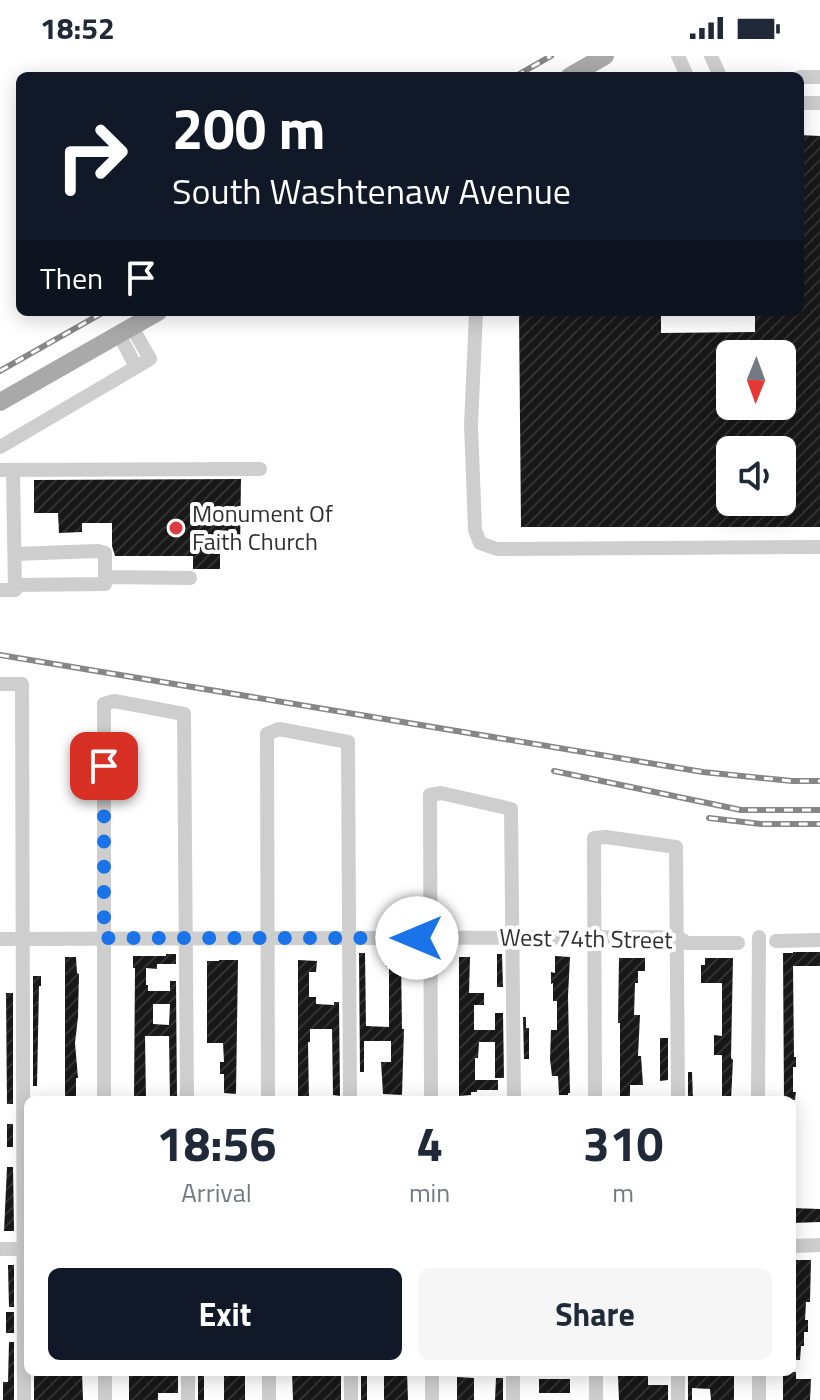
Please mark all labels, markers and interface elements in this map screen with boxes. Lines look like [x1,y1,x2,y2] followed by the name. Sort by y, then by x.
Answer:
[40,5,115,51] text: 18:52
[172,86,325,171] text: 200 m
[40,104,144,208] icon: right
[172,163,571,218] text: South Washtenaw Avenue
[40,255,103,301] text: Then
[119,256,163,300] icon: arrive
[716,340,796,420] north arrow
[716,340,796,516] map controls
[716,436,796,516] button: sound
[192,495,333,559] place label: Monument Of Faith Church
[167,519,185,537] marker: Monument Of Faith Church
[70,732,138,800] pin
[82,744,126,788] icon: arrive
[375,896,459,980] position arrow
[499,918,673,958] street label: West 74th Street
[157,1107,276,1180] text: 18:56
[416,1107,443,1180] text: 4
[583,1107,663,1180] text: 310
[181,1173,252,1212] text: Arrival
[409,1173,450,1212] text: min
[612,1173,634,1212] text: m
[48,1268,402,1360] button: Exit
[418,1268,772,1360] button: Share

